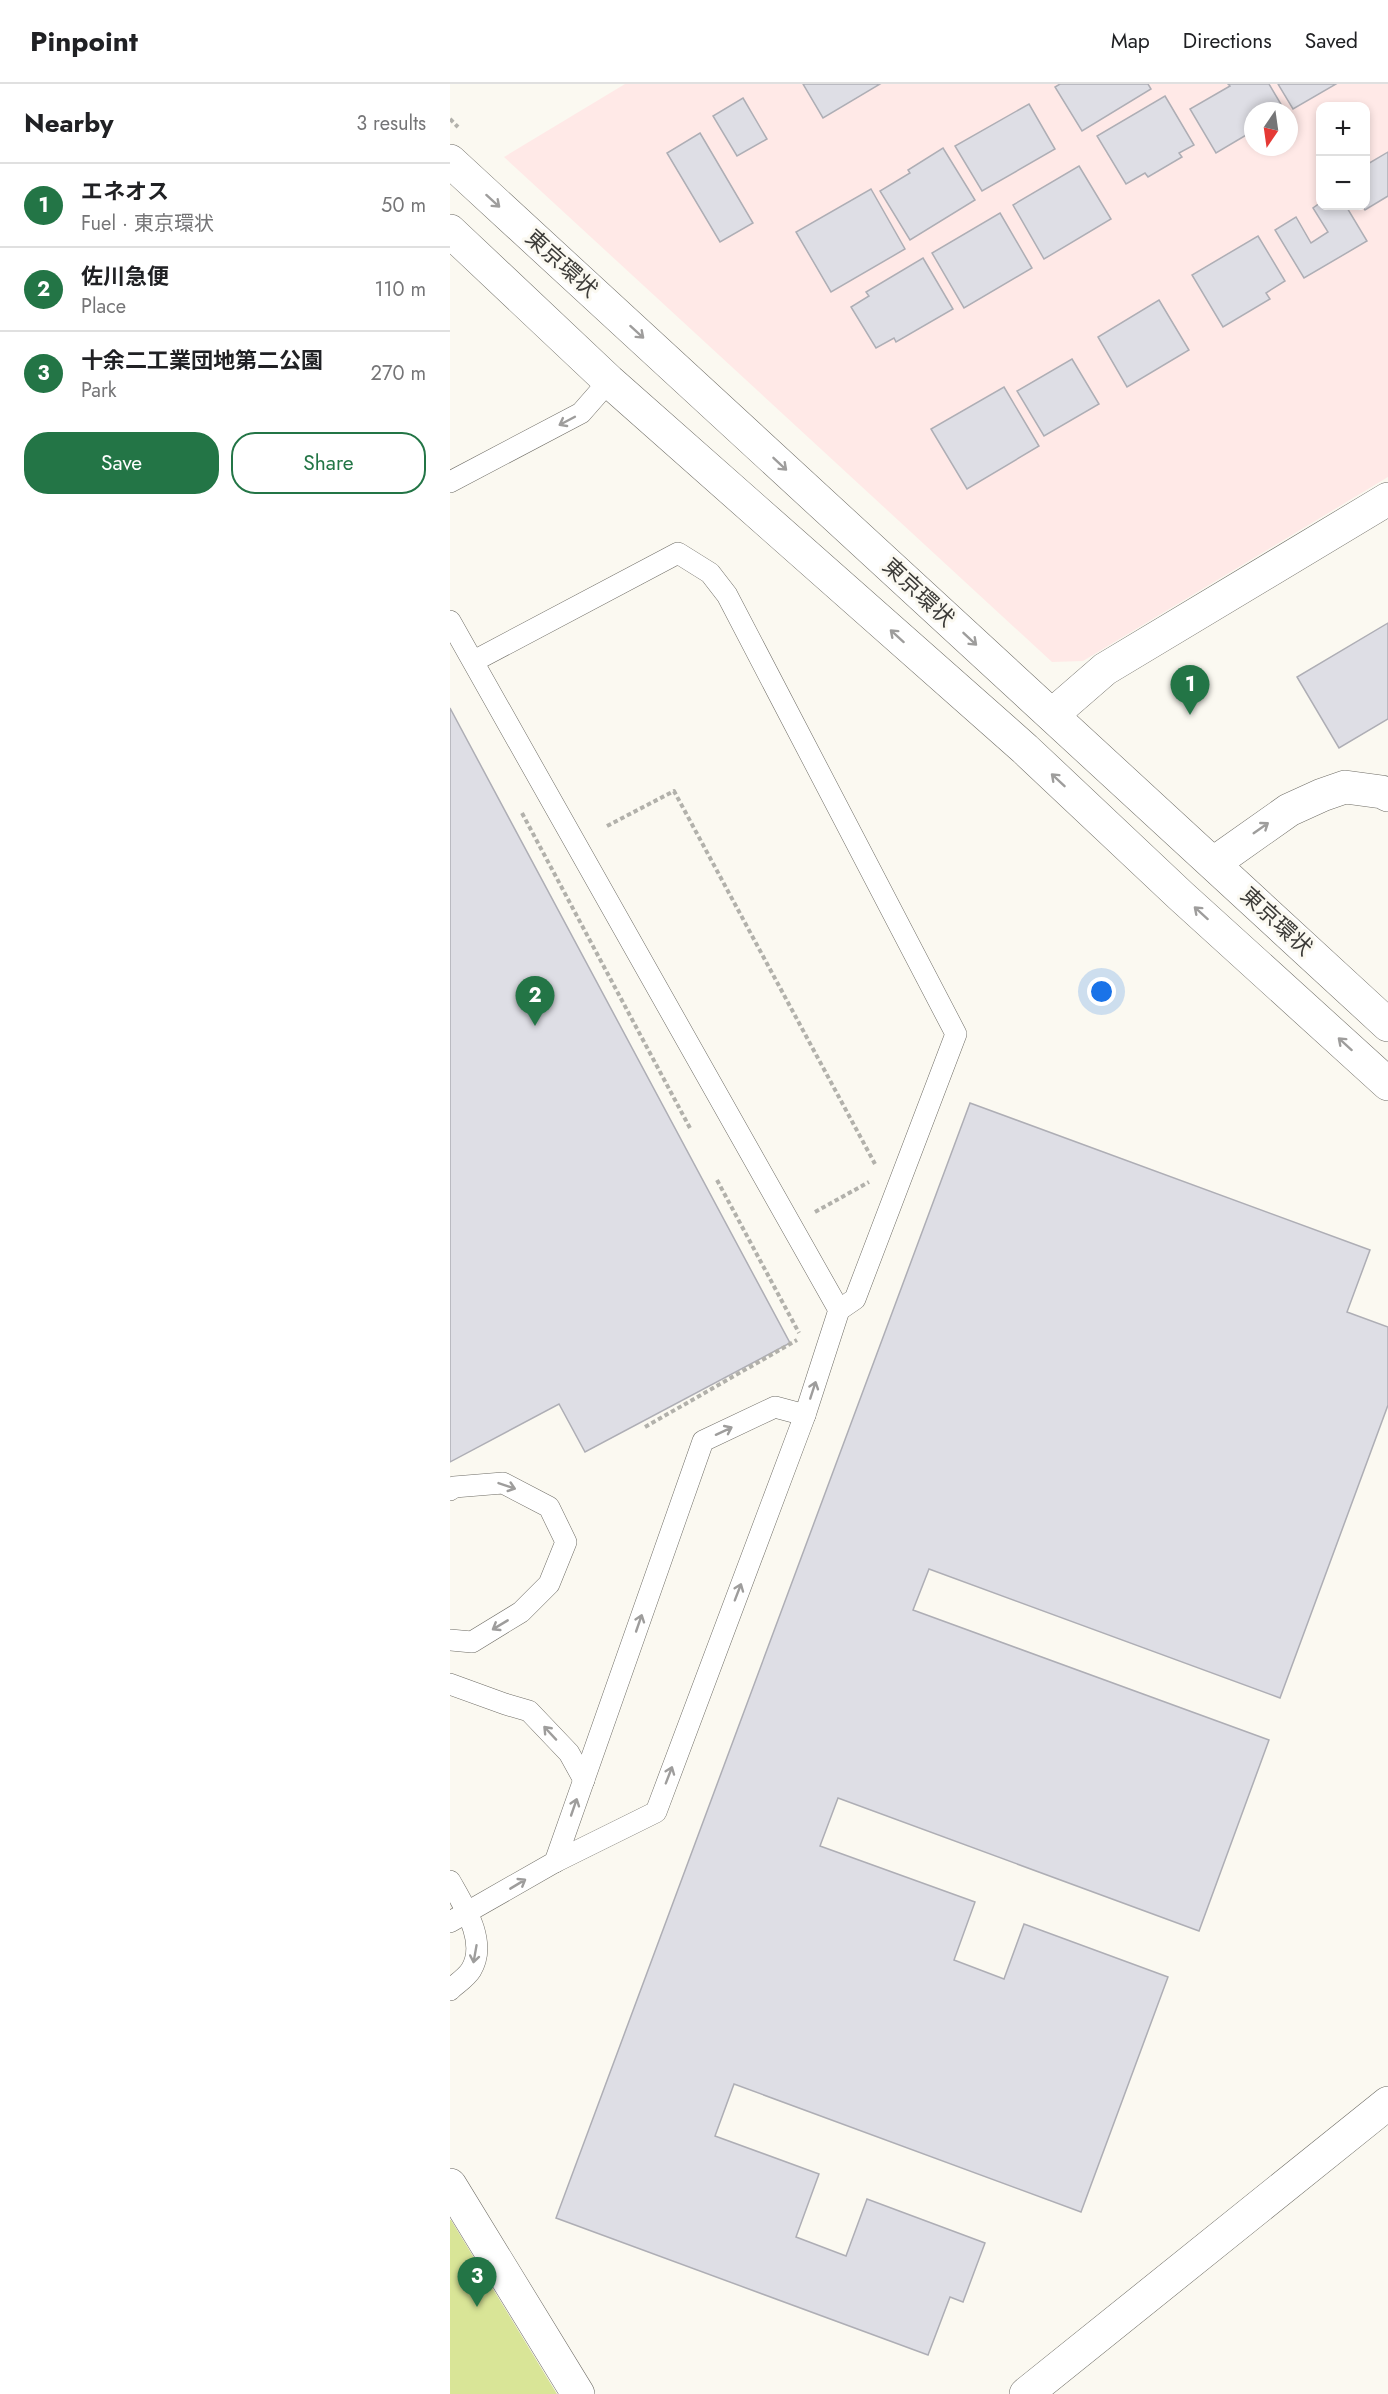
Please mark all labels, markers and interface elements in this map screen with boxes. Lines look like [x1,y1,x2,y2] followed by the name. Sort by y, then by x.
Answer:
[30,21,138,62] text: Pinpoint
[1111,26,1150,56] text: Map
[1183,26,1272,56] text: Directions
[1305,26,1358,56] text: Saved
[1244,102,1298,156] north arrow
[1316,102,1370,210] map controls
[1316,102,1370,156] button: +
[24,104,113,142] text: Nearby
[356,109,426,138] text: 3 results
[1316,156,1370,210] button: −
[81,175,169,207] text: エネオス
[38,191,49,220] text: 1
[381,191,426,220] text: 50 m
[485,194,500,208] one-way arrow
[81,209,214,238] text: Fuel · 東京環状
[519,222,605,304] street label: 東京環状
[81,260,169,292] text: 佐川急便
[37,275,50,304] text: 2
[374,275,426,304] text: 110 m
[81,292,126,321] text: Place
[629,325,644,339] one-way arrow
[81,344,323,376] text: 十余二工業団地第二公園
[37,359,50,388] text: 3
[371,359,426,388] text: 270 m
[81,376,117,405] text: Park
[559,415,577,427] one-way arrow
[24,432,219,494] button: Save
[231,432,426,494] button: Share
[773,457,788,472] one-way arrow
[876,550,962,634] street label: 東京環状
[890,629,905,643] one-way arrow
[962,632,977,646] one-way arrow
[1170,666,1210,715] pin: 1
[1051,773,1066,787] one-way arrow
[1253,822,1269,834] one-way arrow
[1234,879,1320,963] street label: 東京環状
[1193,906,1208,920] one-way arrow
[516,976,554,1026] pin: 2
[1087,977,1116,1006] your location
[1338,1037,1353,1051] one-way arrow
[808,1381,819,1400] one-way arrow
[715,1424,733,1436] one-way arrow
[497,1482,515,1493] one-way arrow
[733,1583,744,1602] one-way arrow
[635,1614,646,1633] one-way arrow
[492,1619,509,1631] one-way arrow
[543,1726,557,1741] one-way arrow
[665,1766,676,1785] one-way arrow
[570,1798,581,1817] one-way arrow
[509,1878,526,1890] one-way arrow
[469,1944,480,1963] one-way arrow
[458,2258,496,2307] pin: 3

